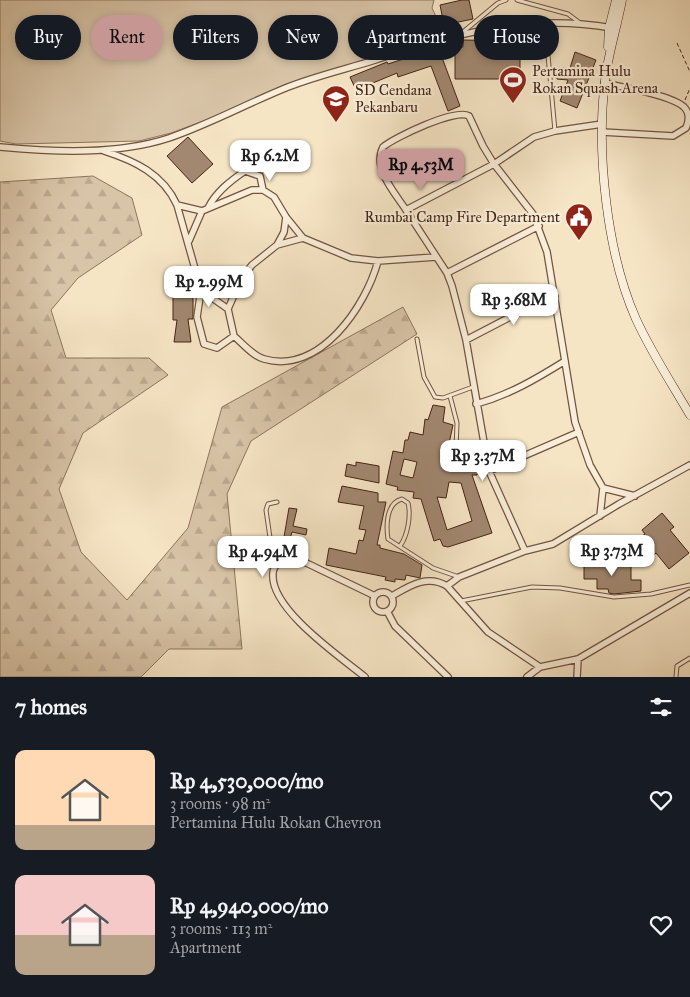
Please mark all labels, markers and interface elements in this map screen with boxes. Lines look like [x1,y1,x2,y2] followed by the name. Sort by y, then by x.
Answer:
[15,15,81,60] chip: Buy
[91,15,163,60] chip: Rent
[173,15,258,60] chip: Filters
[268,15,338,60] chip: New
[348,15,464,60] chip: Apartment
[474,15,559,60] chip: House
[532,62,659,98] place label: Pertamina Hulu Rokan Squash Arena
[498,65,528,104] sports icon: Pertamina Hulu Rokan Squash Arena
[355,81,432,116] place label: SD Cendana Pekanbaru
[321,84,351,123] school or university icon: SD Cendana Pekanbaru
[224,140,316,182] pin: Rp 6.2M
[241,146,299,165] text: Rp 6.2M
[369,148,473,191] pin: Rp 4.53M
[388,155,454,174] text: Rp 4.53M
[564,202,594,241] public building icon: Rumbai Camp Fire Department
[364,208,561,226] place label: Rumbai Camp Fire Department
[157,266,261,308] pin: Rp 2.99M
[175,272,243,291] text: Rp 2.99M
[462,284,566,326] pin: Rp 3.68M
[481,290,547,309] text: Rp 3.68M
[431,440,535,482] pin: Rp 3.37M
[451,446,515,465] text: Rp 3.37M
[560,534,664,577] pin: Rp 3.73M
[211,536,315,578] pin: Rp 4.94M
[581,541,643,560] text: Rp 3.73M
[228,542,298,561] text: Rp 4.94M
[647,693,675,721] icon: filters
[15,694,87,720] text: 7 homes
[170,768,324,794] text: Rp 4,530,000/mo
[55,770,115,830] icon: home
[647,786,675,814] icon: heart
[170,794,270,813] text: 3 rooms · 98 m²
[170,813,381,832] text: Pertamina Hulu Rokan Chevron
[170,893,329,919] text: Rp 4,940,000/mo
[55,895,115,955] icon: home
[647,911,675,939] icon: heart
[170,919,272,938] text: 3 rooms · 113 m²
[170,938,242,957] text: Apartment

